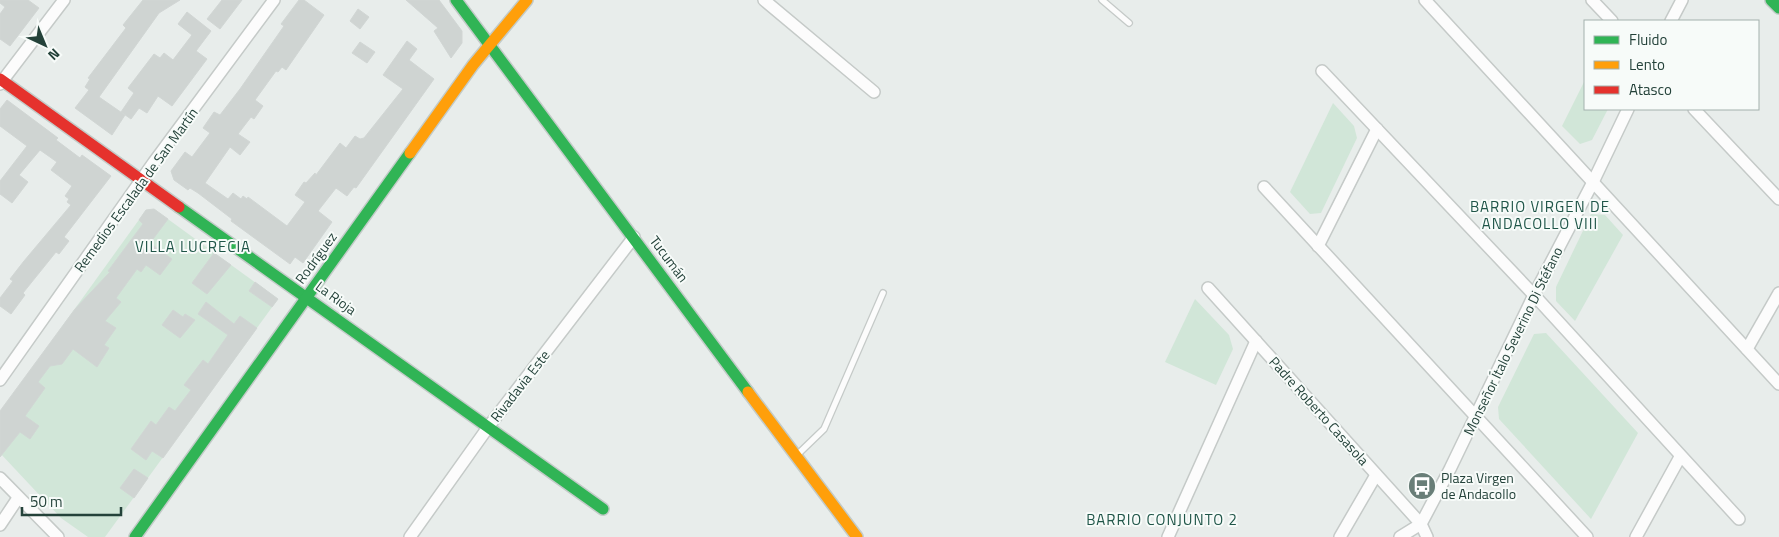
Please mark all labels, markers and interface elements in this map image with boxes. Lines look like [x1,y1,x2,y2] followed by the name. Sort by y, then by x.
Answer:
[20,20,70,70] north arrow
[1584,20,1759,110] legend
[1629,28,1668,51] text: Fluido
[44,44,65,66] text: N
[1629,53,1665,76] text: Lento
[1629,78,1672,101] text: Atasco
[69,103,203,276] street label: Remedios Escalada de San Martín
[1470,195,1610,235] district label: BARRIO VIRGEN DE ANDACOLLO VIII
[290,228,342,288] street label: Rodríguez
[645,231,694,286] street label: Tucumán
[135,235,251,258] district label: VILLA LUCRECIA
[1458,243,1567,439] street label: Monseñor Ítalo Severino Di Stéfano
[312,276,361,320] street label: La Rioja
[485,345,554,426] street label: Rivadavia Este
[1265,351,1374,470] street label: Padre Roberto Casasola
[1441,467,1516,504] place label: Plaza Virgen de Andacollo
[1407,471,1437,501] bus stop icon: Plaza Virgen de Andacollo
[22,484,121,516] scale bar
[30,490,63,513] text: 50 m
[1086,508,1238,531] district label: BARRIO CONJUNTO 2

